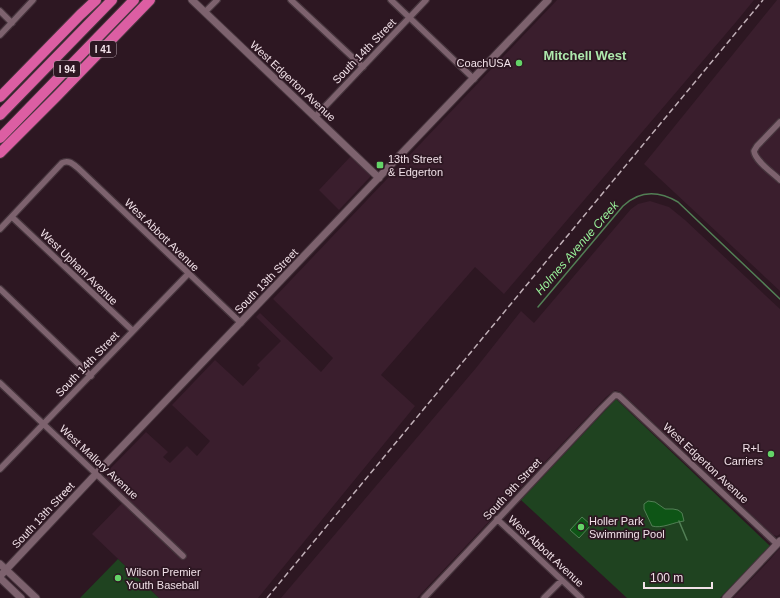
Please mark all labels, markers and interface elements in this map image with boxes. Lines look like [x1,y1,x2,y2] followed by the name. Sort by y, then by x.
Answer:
[330,16,398,86] street label: South 14th Street
[248,38,338,124] street label: West Edgerton Avenue
[90,41,116,57] road number: I 41
[544,48,627,63] district label: Mitchell West
[457,57,512,69] place label: CoachUSA
[514,58,524,68] marker: CoachUSA
[54,61,80,77] road number: I 94
[388,153,443,178] place label: 13th Street & Edgerton
[375,160,385,170] marker: 13th Street & Edgerton
[122,196,202,274] street label: West Abbott Avenue
[533,198,622,298] water label: Holmes Avenue Creek
[38,227,120,307] street label: West Upham Avenue
[232,246,300,316] street label: South 13th Street
[53,329,121,399] street label: South 14th Street
[661,420,751,506] street label: West Edgerton Avenue
[57,423,141,501] street label: West Mallory Avenue
[724,442,763,467] place label: R+L Carriers
[766,449,776,459] marker: R+L Carriers
[481,456,543,522] street label: South 9th Street
[9,480,77,550] street label: South 13th Street
[506,513,586,589] street label: West Abbott Avenue
[589,515,665,540] place label: Holler Park Swimming Pool
[576,522,586,532] marker: Holler Park Swimming Pool
[644,564,712,590] scale bar
[126,566,201,591] place label: Wilson Premier Youth Baseball
[650,571,683,585] text: 100 m
[113,573,123,583] marker: Wilson Premier Youth Baseball

